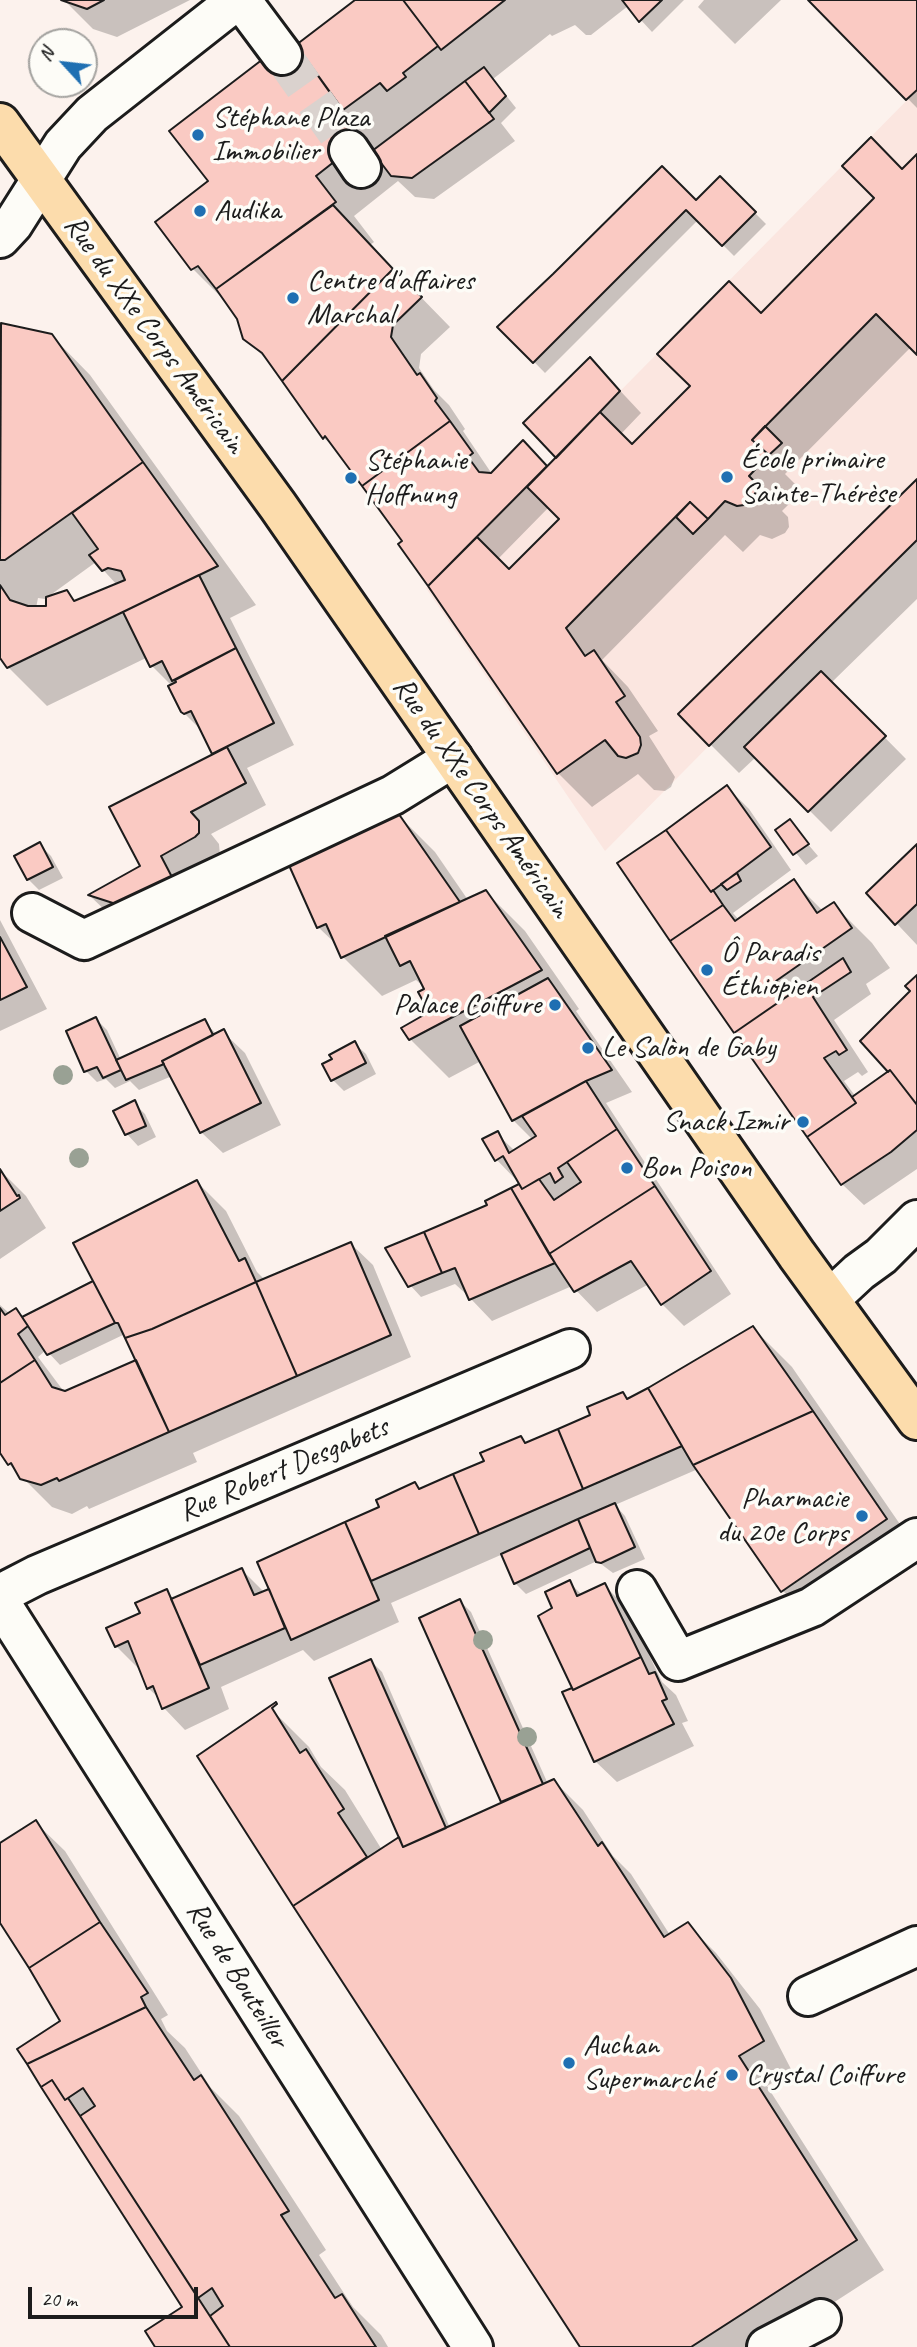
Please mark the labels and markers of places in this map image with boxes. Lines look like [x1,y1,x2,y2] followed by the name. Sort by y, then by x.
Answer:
[212,100,369,170] place label: Stéphane Plaza Immobilier
[190,127,206,143] marker: Stéphane Plaza Immobilier
[214,193,281,229] place label: Audika
[192,203,208,219] marker: Audika
[307,263,474,334] place label: Centre d'affaires Marchal
[285,290,301,306] marker: Centre d'affaires Marchal
[741,442,895,512] place label: École primaire Sainte-Thérèse
[365,443,467,514] place label: Stéphanie Hoffnung
[719,469,735,485] marker: École primaire Sainte-Thérèse
[343,470,359,486] marker: Stéphanie Hoffnung
[721,935,819,1006] place label: Ô Paradis Éthiopien
[699,962,715,978] marker: Ô Paradis Éthiopien
[394,987,541,1023] place label: Palace Coiffure
[547,997,563,1013] marker: Palace Coiffure
[602,1030,775,1066] place label: Le Salon de Gaby
[580,1040,596,1056] marker: Le Salon de Gaby
[663,1104,789,1140] place label: Snack Izmir
[795,1114,811,1130] marker: Snack Izmir
[641,1150,751,1186] place label: Bon Poison
[619,1160,635,1176] marker: Bon Poison
[717,1481,848,1552] place label: Pharmacie du 20e Corps
[854,1508,870,1524] marker: Pharmacie du 20e Corps
[583,2028,714,2098] place label: Auchan Supermarché
[561,2055,577,2071] marker: Auchan Supermarché
[746,2057,904,2093] place label: Crystal Coiffure
[724,2067,740,2083] marker: Crystal Coiffure

